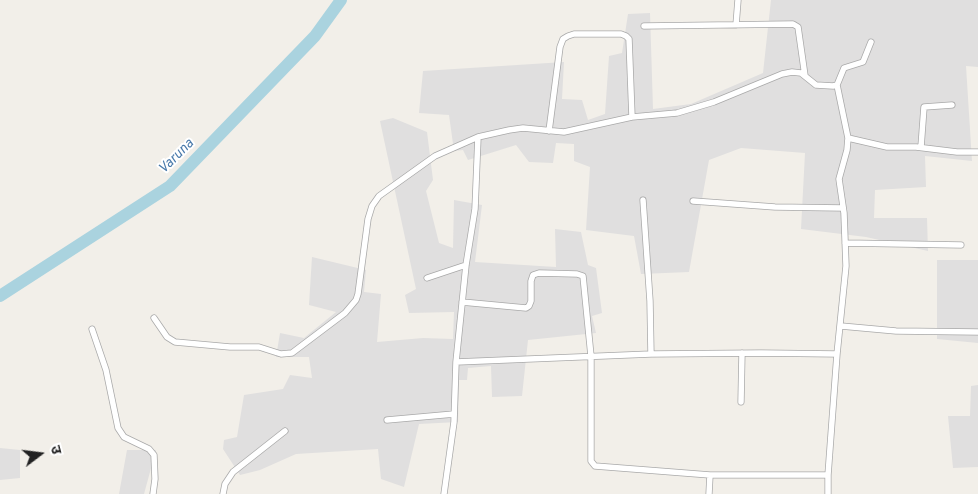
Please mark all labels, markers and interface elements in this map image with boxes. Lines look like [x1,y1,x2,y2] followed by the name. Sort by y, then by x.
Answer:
[156,136,198,178] water label: Varuna
[15,429,65,479] north arrow
[46,444,64,456] text: उ

